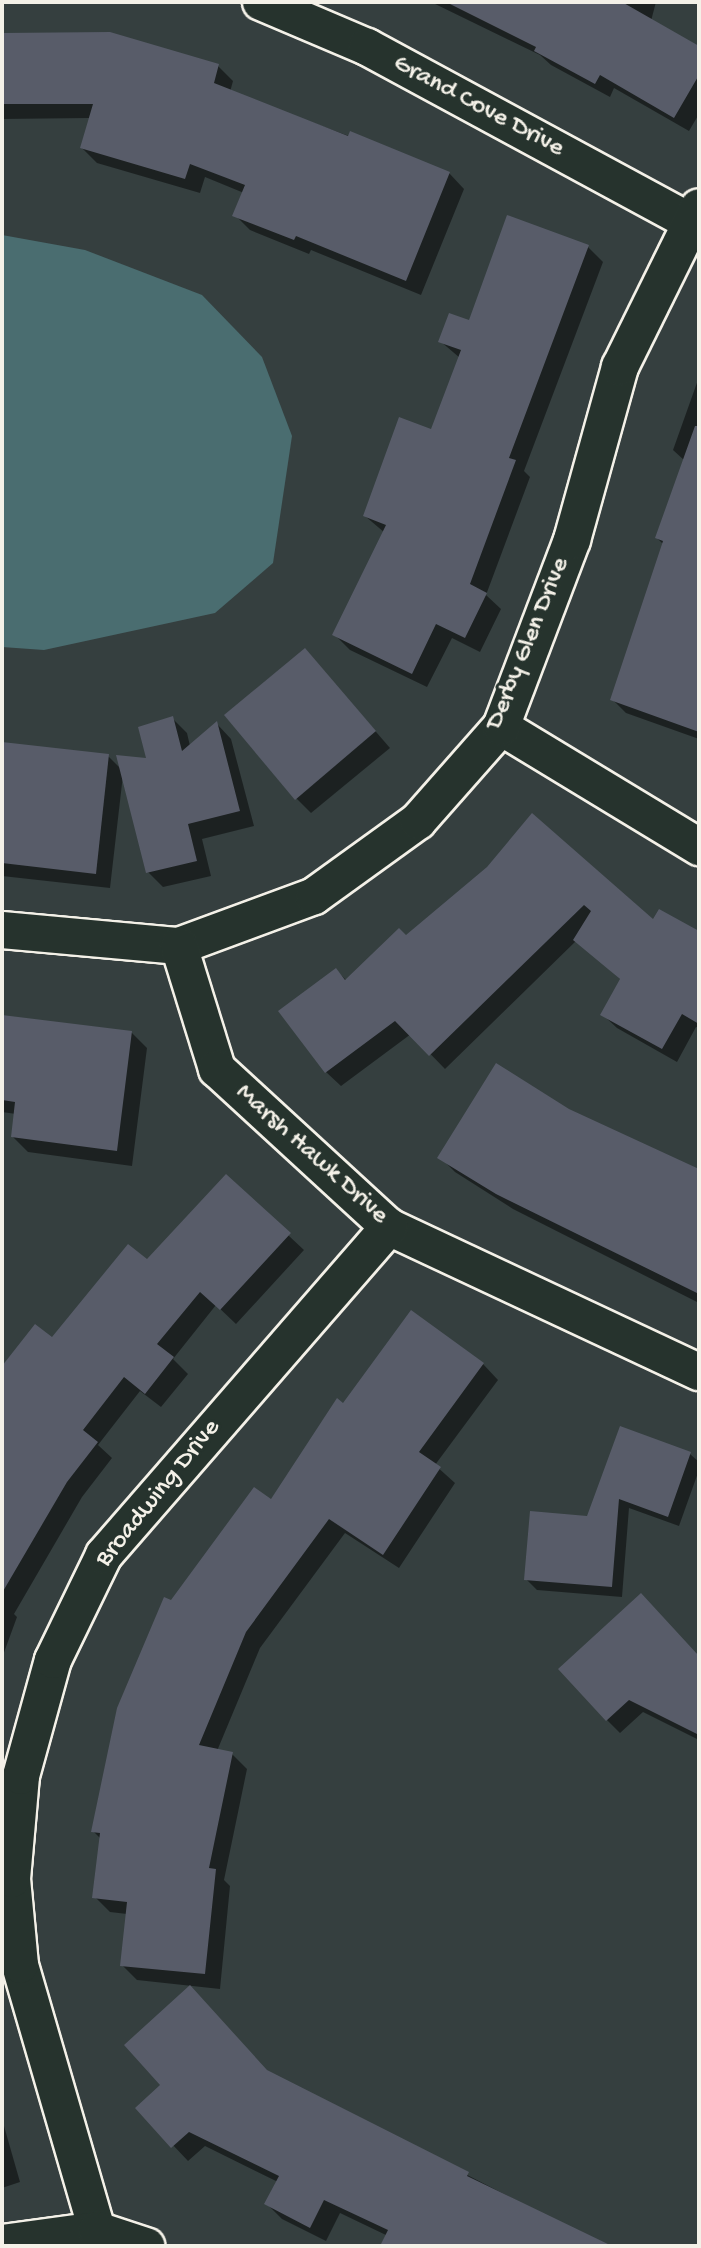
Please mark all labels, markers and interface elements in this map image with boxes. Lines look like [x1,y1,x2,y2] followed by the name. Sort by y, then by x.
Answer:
[387,49,569,165] street label: Grand Cove Drive
[480,553,578,735] street label: Derby Glen Drive
[228,1078,394,1232] street label: Marsh Hawk Drive
[90,1414,228,1574] street label: Broadwing Drive

